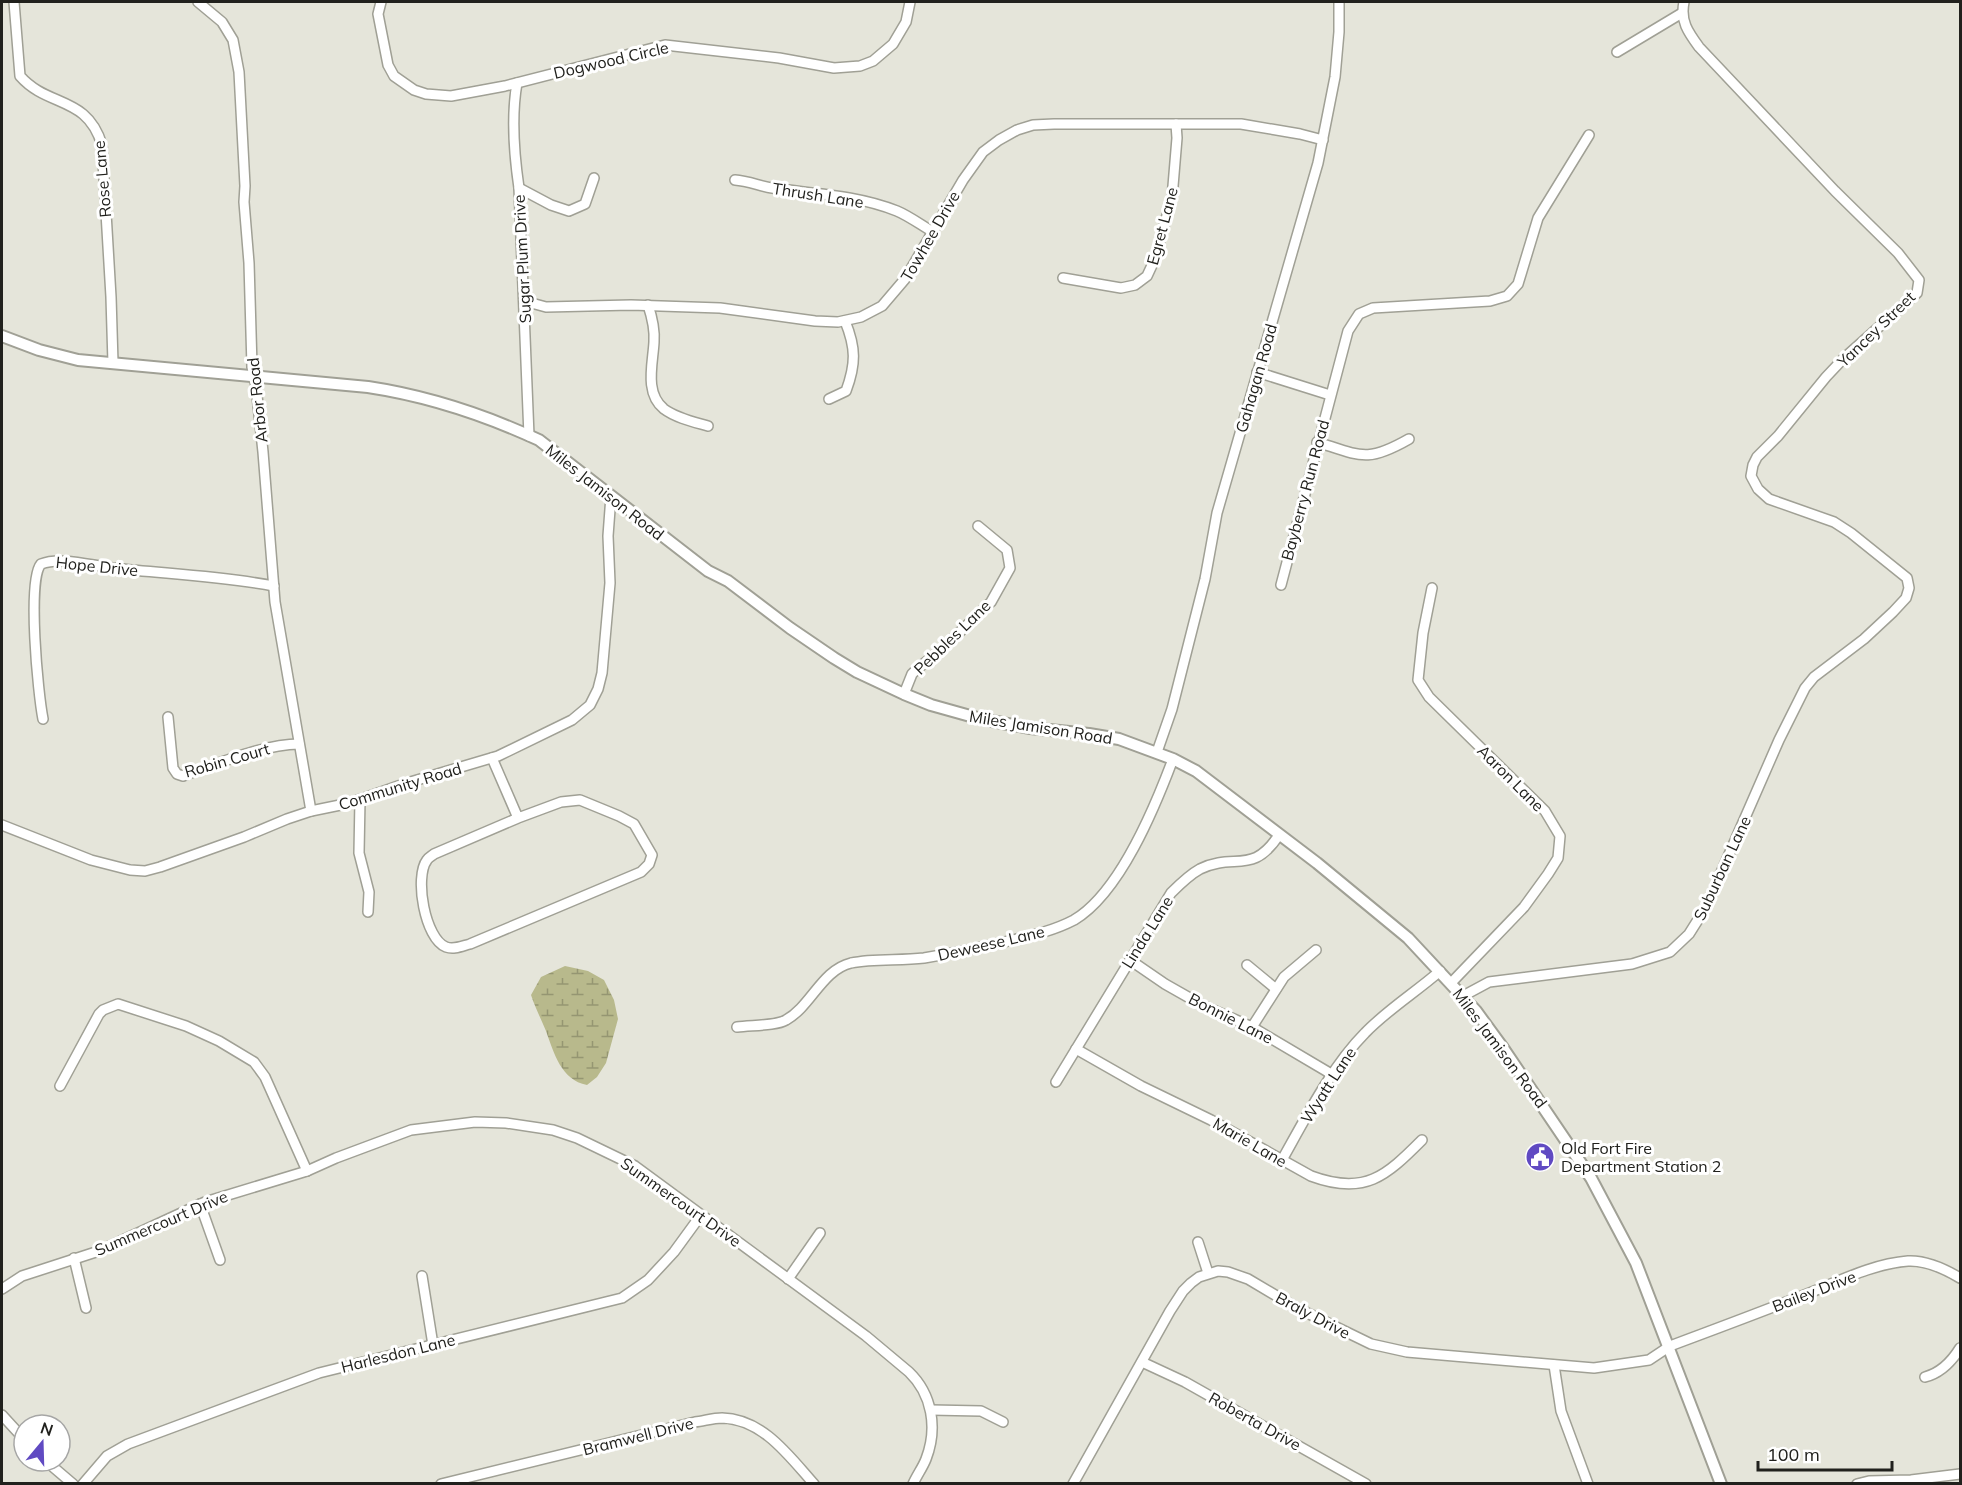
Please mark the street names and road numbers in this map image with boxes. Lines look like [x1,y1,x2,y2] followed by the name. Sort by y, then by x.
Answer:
[552,37,670,83] street label: Dogwood Circle
[89,140,115,218] street label: Rose Lane
[771,178,865,212] street label: Thrush Lane
[1142,185,1182,267] street label: Egret Lane
[896,187,964,285] street label: Towhee Drive
[509,194,535,324] street label: Sugar Plum Drive
[1832,287,1919,372] street label: Yancey Street
[1231,321,1281,435] street label: Gahagan Road
[243,356,271,444] street label: Arbor Road
[1277,417,1333,563] street label: Bayberry Run Road
[542,440,668,544] street label: Miles Jamison Road
[55,552,139,580] street label: Hope Drive
[909,595,995,679] street label: Pebbles Lane
[968,706,1114,748] street label: Miles Jamison Road
[182,738,272,782] street label: Robin Court
[1473,740,1549,816] street label: Aaron Lane
[336,758,464,814] street label: Community Road
[1689,813,1755,923] street label: Suburban Lane
[1117,892,1177,972] street label: Linda Lane
[936,921,1046,965] street label: Deweese Lane
[1448,984,1552,1112] street label: Miles Jamison Road
[1186,988,1276,1048] street label: Bonnie Lane
[1296,1043,1360,1127] street label: Wyatt Lane
[1209,1113,1291,1171] street label: Marie Lane
[617,1153,745,1251] street label: Summercourt Drive
[92,1186,230,1260] street label: Summercourt Drive
[1769,1266,1859,1316] street label: Bailey Drive
[1272,1287,1354,1343] street label: Braly Drive
[339,1329,457,1377] street label: Harlesdon Lane
[1205,1387,1305,1455] street label: Roberta Drive
[581,1413,695,1459] street label: Bramwell Drive

